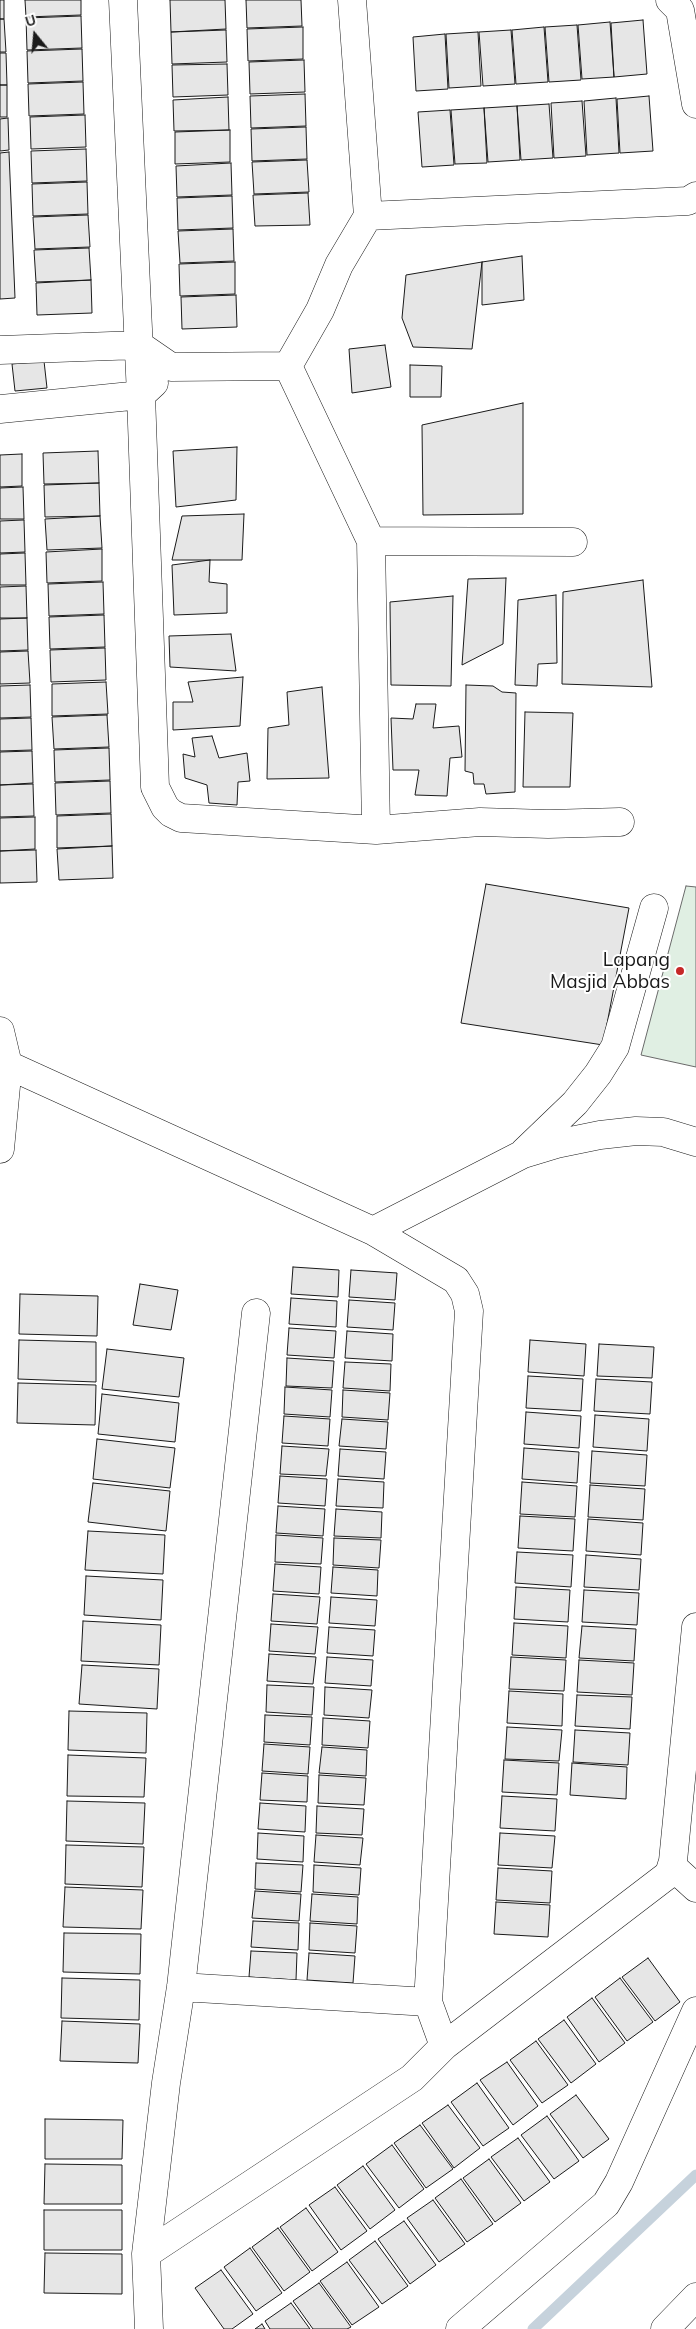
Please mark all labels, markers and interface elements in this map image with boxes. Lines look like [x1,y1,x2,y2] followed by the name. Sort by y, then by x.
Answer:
[10,10,60,60] north arrow
[23,11,38,31] text: U
[550,949,670,993] place label: Lapang Masjid Abbas
[674,965,686,977] marker: Lapang Masjid Abbas

